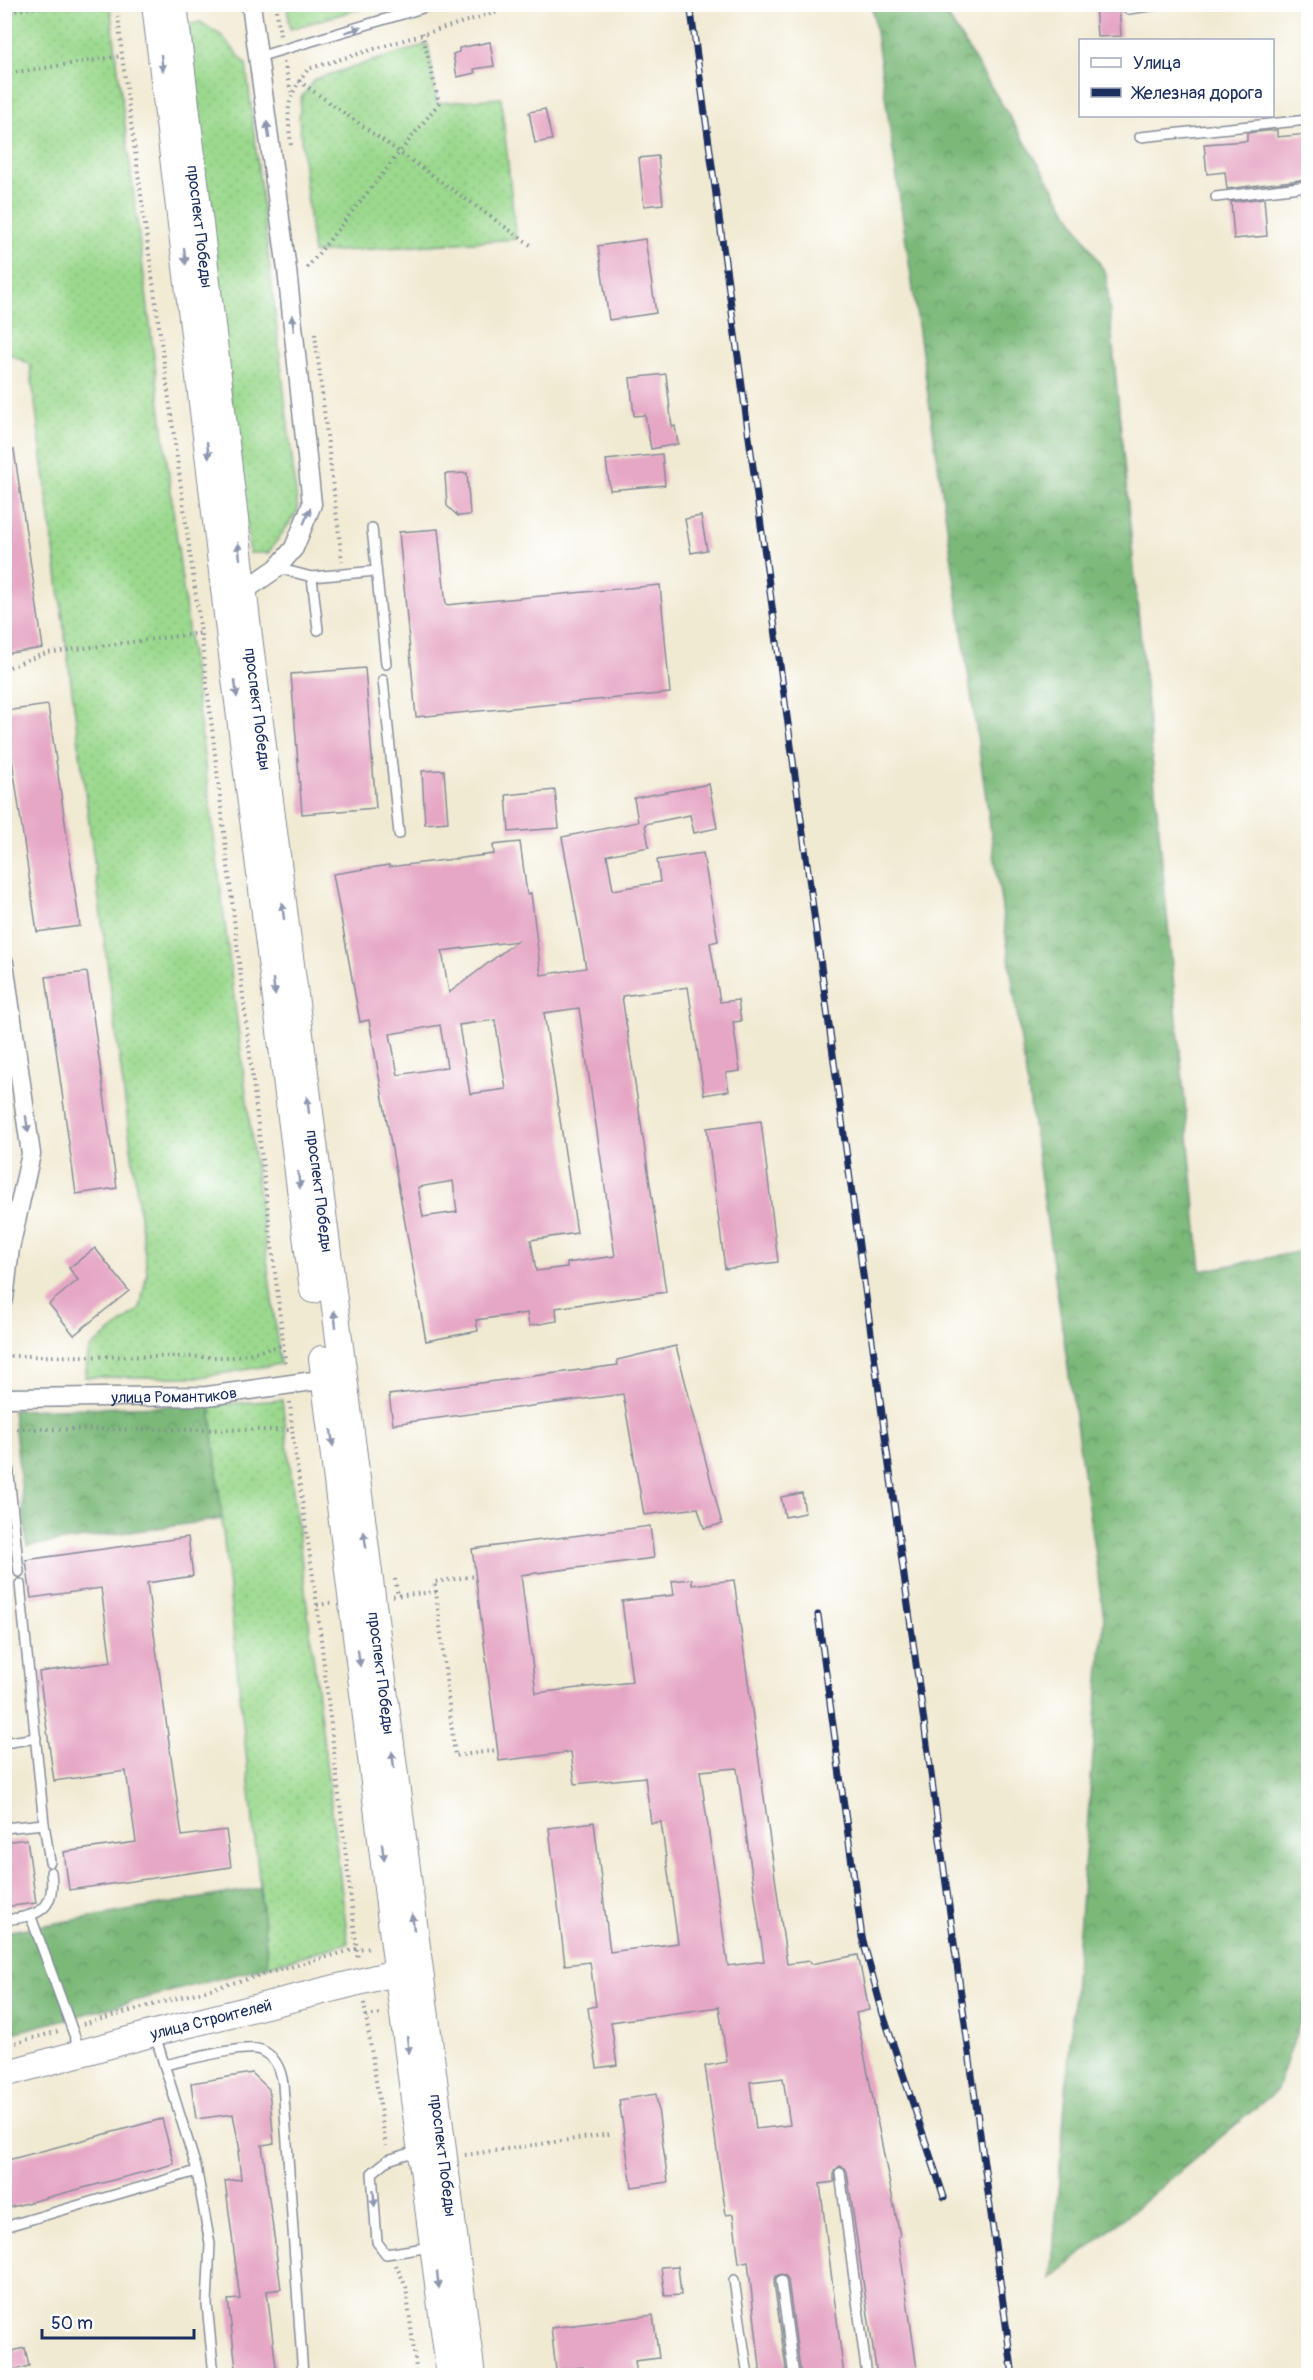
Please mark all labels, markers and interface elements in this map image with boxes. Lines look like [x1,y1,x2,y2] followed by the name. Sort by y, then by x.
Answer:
[344,25,362,34] one-way arrow
[1079,39,1274,117] legend
[1133,52,1181,75] text: Улица
[157,53,167,72] one-way arrow
[1130,82,1263,105] text: Железная дорога
[263,121,273,140] one-way arrow
[182,164,217,289] street label: проспект Победы
[180,247,189,266] one-way arrow
[288,314,298,333] one-way arrow
[203,440,212,459] one-way arrow
[302,507,312,525] one-way arrow
[235,541,244,560] one-way arrow
[239,647,275,772] street label: проспект Победы
[232,680,241,699] one-way arrow
[279,902,288,921] one-way arrow
[270,977,279,996] one-way arrow
[303,1095,312,1114] one-way arrow
[22,1115,31,1134] one-way arrow
[301,1129,337,1254] street label: проспект Победы
[294,1171,304,1190] one-way arrow
[330,1309,339,1328] one-way arrow
[110,1383,238,1408] street label: улица Романтиков
[327,1428,337,1447] one-way arrow
[361,1530,370,1549] one-way arrow
[363,1611,399,1736] street label: проспект Победы
[355,1649,364,1668] one-way arrow
[389,1750,398,1769] one-way arrow
[378,1842,387,1861] one-way arrow
[408,1912,418,1931] one-way arrow
[147,1995,274,2045] street label: улица Строителей
[403,2036,412,2055] one-way arrow
[425,2093,460,2218] street label: проспект Победы
[369,2188,379,2207] one-way arrow
[433,2271,442,2290] one-way arrow
[42,2302,194,2340] scale bar
[51,2312,93,2335] text: 50 m

